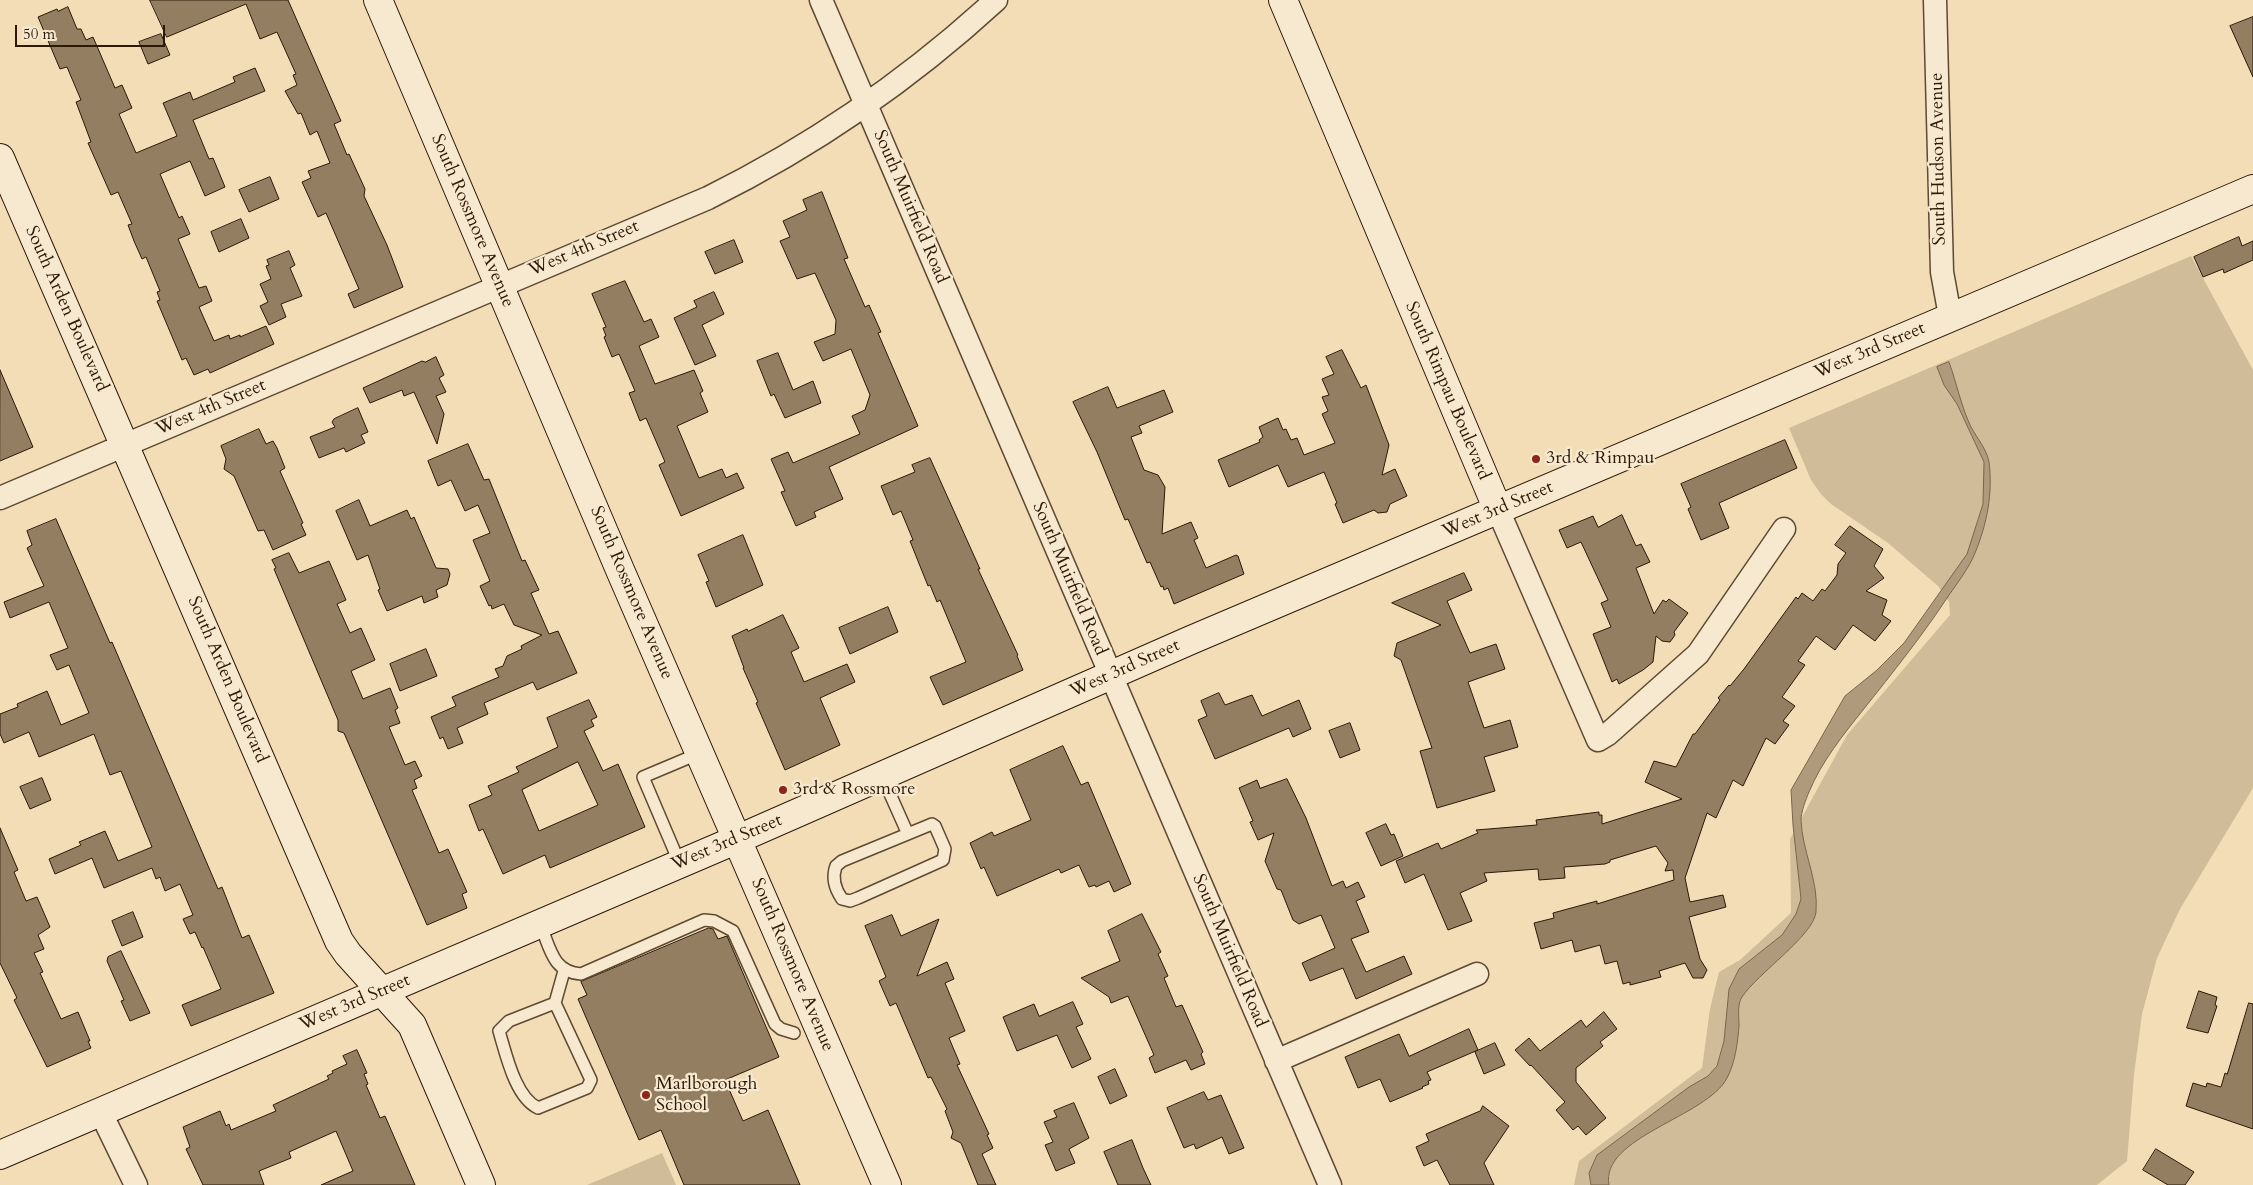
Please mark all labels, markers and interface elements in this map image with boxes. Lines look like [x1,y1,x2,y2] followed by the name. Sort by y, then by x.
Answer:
[18,15,168,47] scale bar
[23,24,55,44] text: 50 m
[1927,72,1951,246] street label: South Hudson Avenue
[868,127,952,287] street label: South Muirfield Road
[426,131,518,311] street label: South Rossmore Avenue
[526,216,642,282] street label: West 4th Street
[20,223,112,395] street label: South Arden Boulevard
[1400,299,1494,483] street label: South Rimpau Boulevard
[1811,318,1929,384] street label: West 3rd Street
[153,375,269,441] street label: West 4th Street
[1546,448,1654,470] place label: 3rd & Rimpau
[1530,453,1542,465] marker: 3rd & Rimpau
[1439,477,1557,543] street label: West 3rd Street
[1027,499,1111,659] street label: South Muirfield Road
[585,503,677,683] street label: South Rossmore Avenue
[182,593,272,767] street label: South Arden Boulevard
[1067,635,1183,703] street label: West 3rd Street
[793,779,915,801] place label: 3rd & Rossmore
[777,784,789,796] marker: 3rd & Rossmore
[668,810,786,876] street label: West 3rd Street
[1187,871,1271,1031] street label: South Muirfield Road
[746,875,838,1055] street label: South Rossmore Avenue
[296,970,414,1036] street label: West 3rd Street
[656,1074,757,1116] place label: Marlborough School
[640,1089,652,1101] marker: Marlborough School

